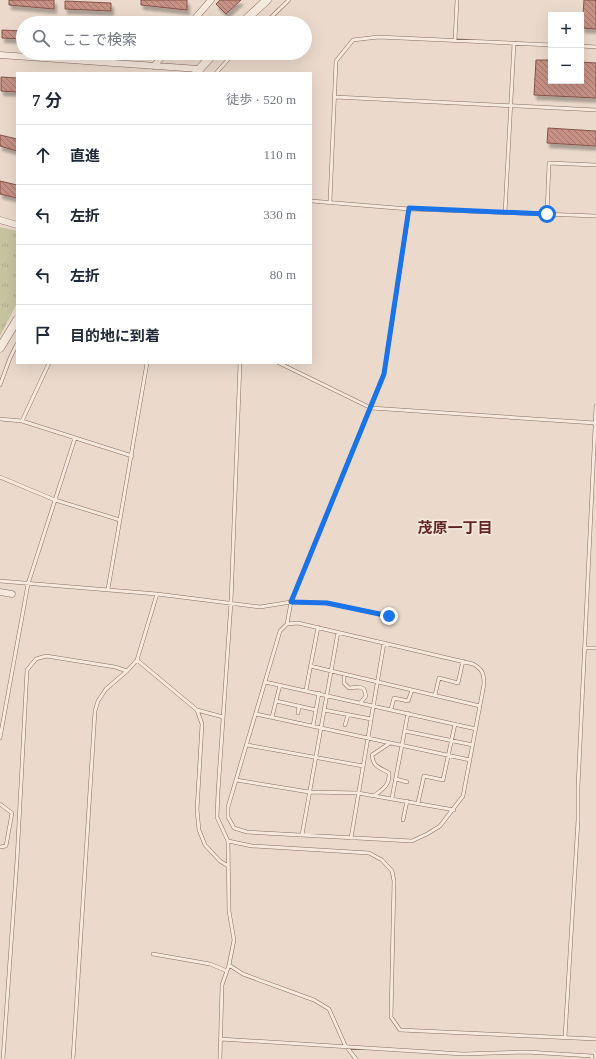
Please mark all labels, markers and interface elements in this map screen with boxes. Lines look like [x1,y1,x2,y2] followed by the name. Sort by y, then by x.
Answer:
[548,12,584,84] map controls
[548,12,584,48] button: +
[16,16,312,60] search box
[30,27,52,49] icon: search
[62,32,137,48] text: ここで検索
[548,48,584,84] button: −
[32,91,62,110] text: 7 分
[226,92,296,107] text: 徒歩 · 520 m
[32,144,54,166] icon: ahead
[264,147,296,162] text: 110 m
[70,148,100,164] text: 直進
[32,204,54,226] icon: left
[538,205,556,223] route start
[263,207,296,222] text: 330 m
[70,208,100,224] text: 左折
[32,264,54,286] icon: left
[270,267,296,282] text: 80 m
[70,268,100,284] text: 左折
[32,324,54,346] icon: arrive
[70,328,160,344] text: 目的地に到着
[417,520,493,536] district label: 茂原一丁目
[380,607,398,625] route end

